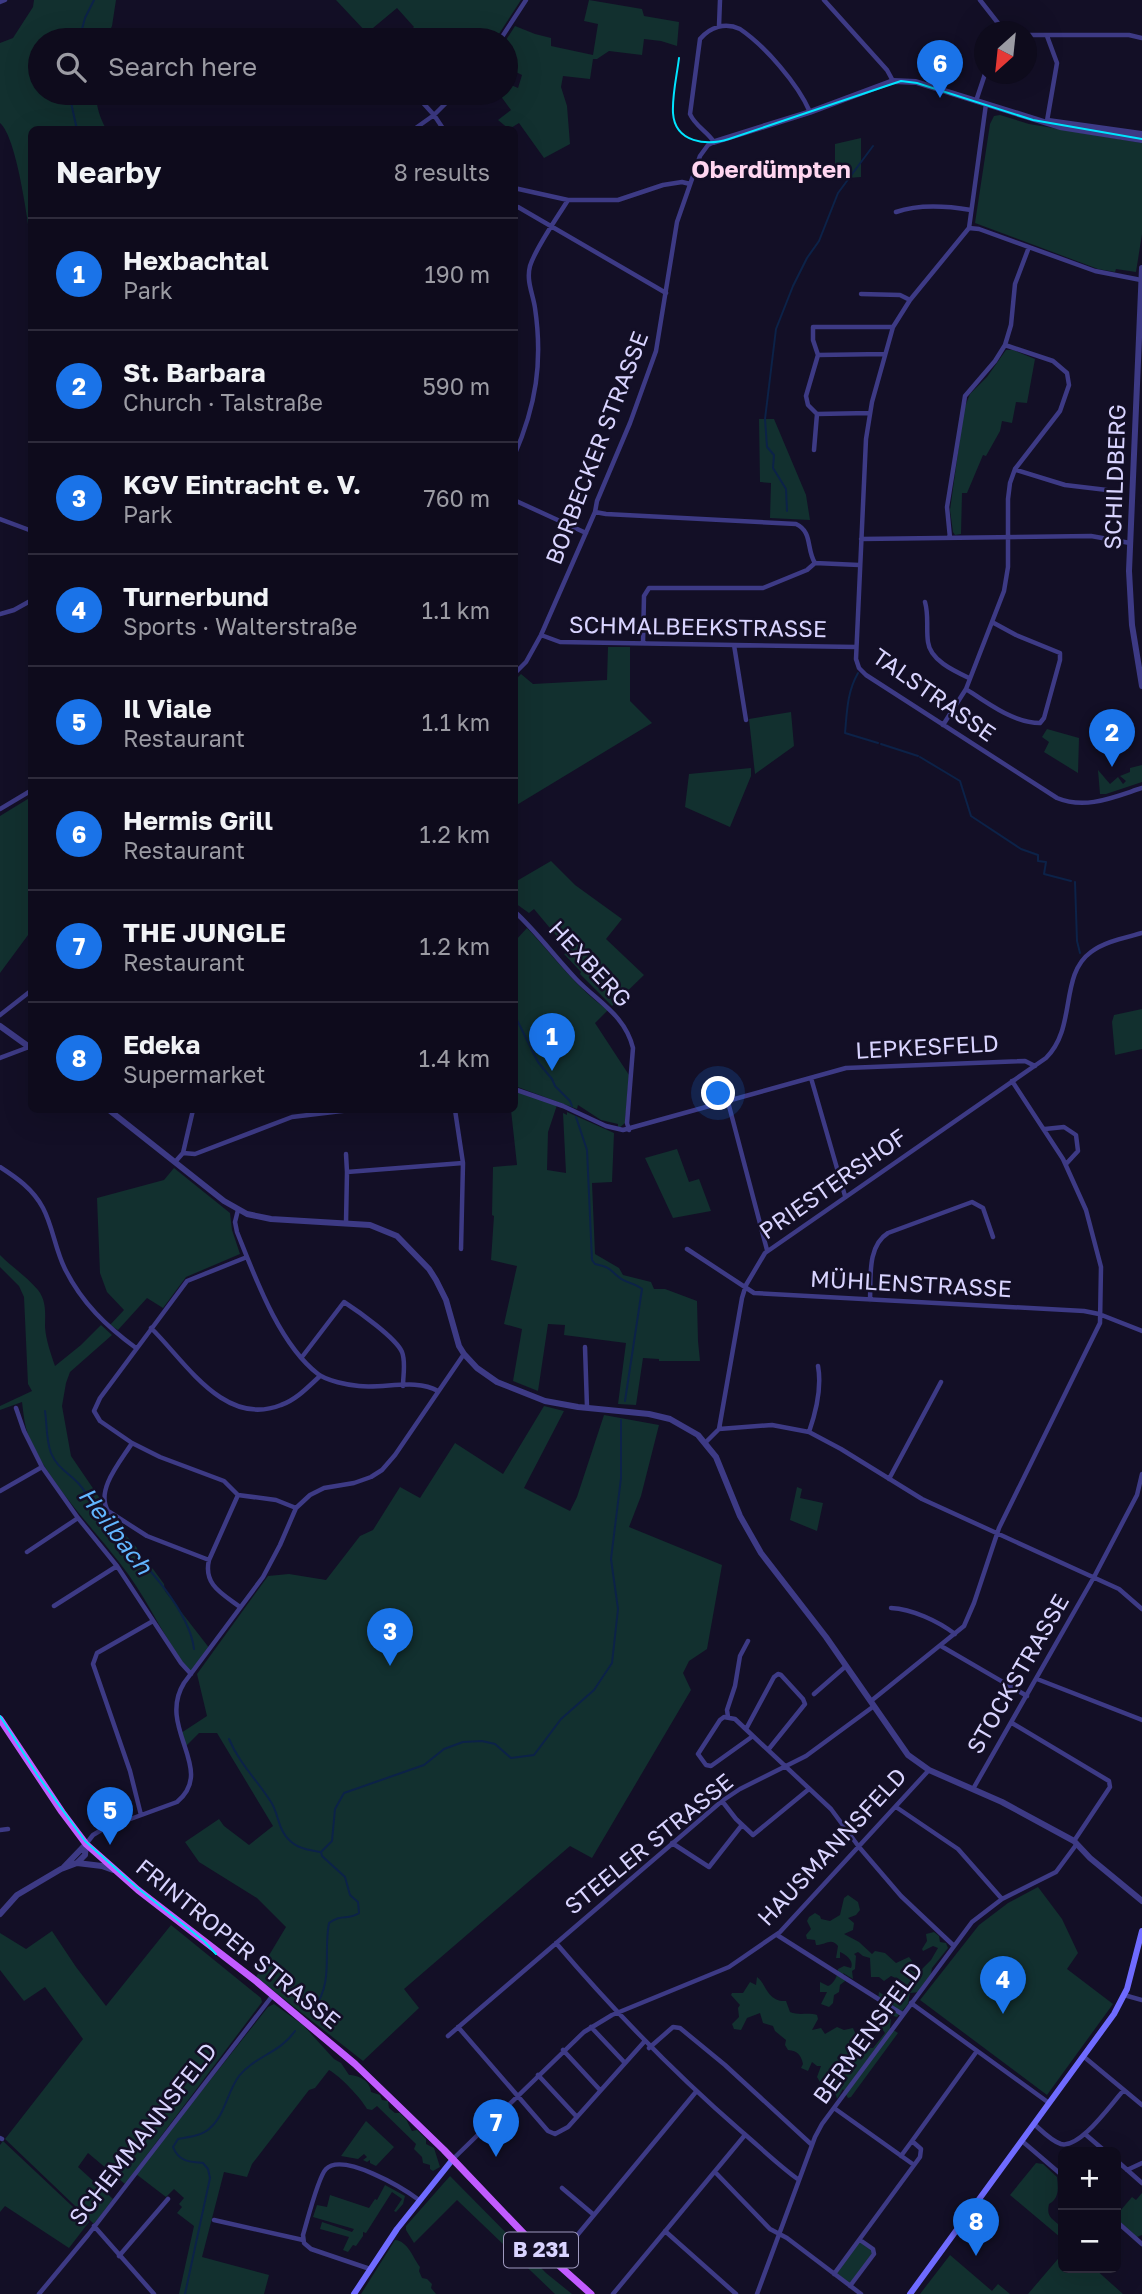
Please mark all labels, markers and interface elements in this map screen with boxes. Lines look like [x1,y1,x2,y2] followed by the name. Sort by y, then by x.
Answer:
[974,21,1037,84] north arrow
[28,28,518,105] search box
[917,40,963,98] pin: 6
[52,48,90,86] icon: search
[108,51,257,82] text: Search here
[56,154,161,190] text: Nearby
[691,154,851,183] district label: Oberdümpten
[394,158,490,186] text: 8 results
[123,245,269,276] text: Hexbachtal
[73,260,85,288] text: 1
[425,260,490,288] text: 190 m
[123,276,173,304] text: Park
[539,327,653,568] street label: BORBECKER STRASSE
[123,357,266,388] text: St. Barbara
[72,372,86,400] text: 2
[422,372,490,400] text: 590 m
[123,388,323,416] text: Church · Talstraße
[1097,404,1131,550] street label: SCHILDBERG
[123,469,361,500] text: KGV Eintracht e. V.
[72,484,86,512] text: 3
[424,484,490,512] text: 760 m
[123,500,173,528] text: Park
[123,581,269,612] text: Turnerbund
[72,596,86,624] text: 4
[422,596,490,624] text: 1.1 km
[569,610,827,642] street label: SCHMALBEEKSTRASSE
[123,612,357,640] text: Sports · Walterstraße
[868,642,1001,747] street label: TALSTRASSE
[123,693,212,724] text: Il Viale
[72,708,86,736] text: 5
[422,708,490,736] text: 1.1 km
[1089,709,1135,767] pin: 2
[123,724,245,752] text: Restaurant
[123,805,273,836] text: Hermis Grill
[72,820,86,848] text: 6
[420,820,490,848] text: 1.2 km
[123,836,245,864] text: Restaurant
[544,914,638,1012] street label: HEXBERG
[123,917,286,948] text: THE JUNGLE
[73,932,85,960] text: 7
[420,932,490,960] text: 1.2 km
[123,948,245,976] text: Restaurant
[529,1013,575,1071] pin: 1
[854,1028,999,1064] street label: LEPKESFELD
[123,1029,200,1060] text: Edeka
[72,1044,86,1072] text: 8
[419,1044,490,1072] text: 1.4 km
[123,1060,266,1088] text: Supermarket
[701,1076,735,1110] your location
[753,1122,911,1244] street label: PRIESTERSHOF
[810,1264,1013,1302] street label: MÜHLENSTRASSE
[73,1481,160,1580] water label: Heilbach
[960,1589,1074,1758] street label: STOCKSTRASSE
[367,1608,413,1666] pin: 3
[751,1762,912,1931] street label: HAUSMANNSFELD
[559,1767,738,1920] street label: STEELER STRASSE
[87,1787,133,1845] pin: 5
[131,1852,346,2034] street label: FRINTROPER STRASSE
[806,1956,928,2109] street label: BERMENSFELD
[980,1956,1026,2014] pin: 4
[62,2037,222,2230] street label: SCHEMMANNSFELD
[473,2099,519,2157] pin: 7
[1058,2147,1121,2273] map controls
[1058,2147,1121,2210] button: +
[953,2198,999,2256] pin: 8
[1058,2210,1121,2273] button: −
[504,2232,578,2268] road number: B 231

